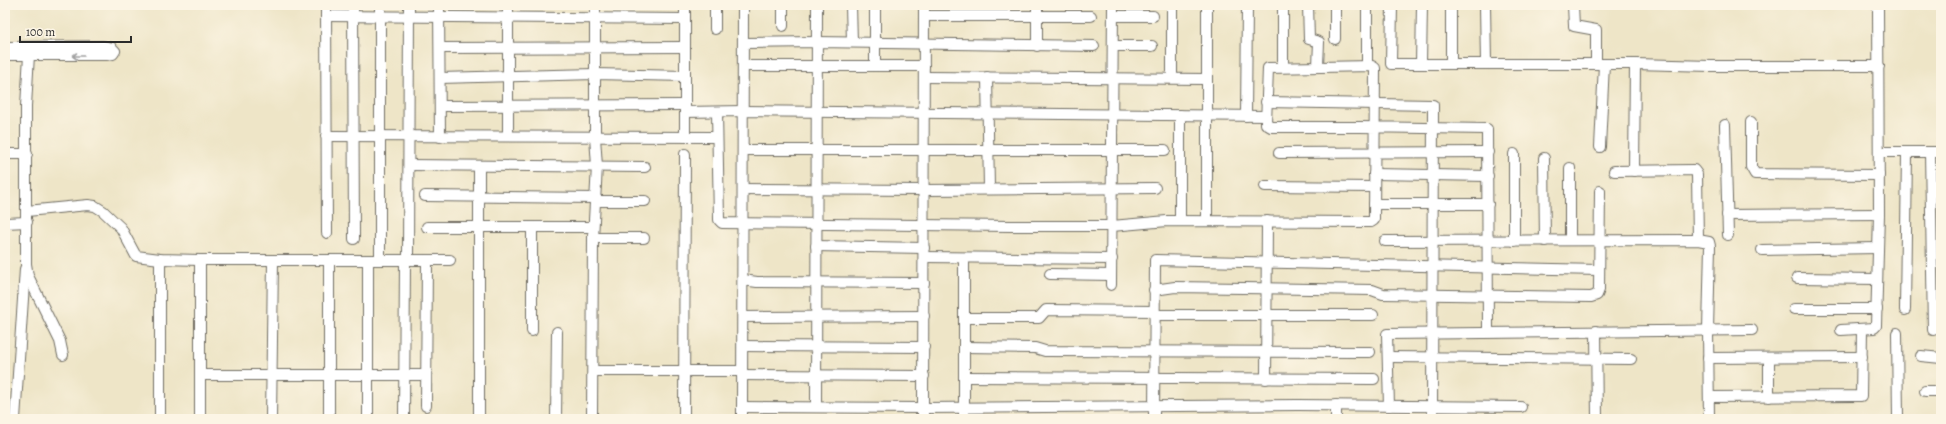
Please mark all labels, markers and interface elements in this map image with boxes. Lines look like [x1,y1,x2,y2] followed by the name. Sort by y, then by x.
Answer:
[20,18,131,44] scale bar
[26,24,55,40] text: 100 m
[72,52,85,60] one-way arrow

